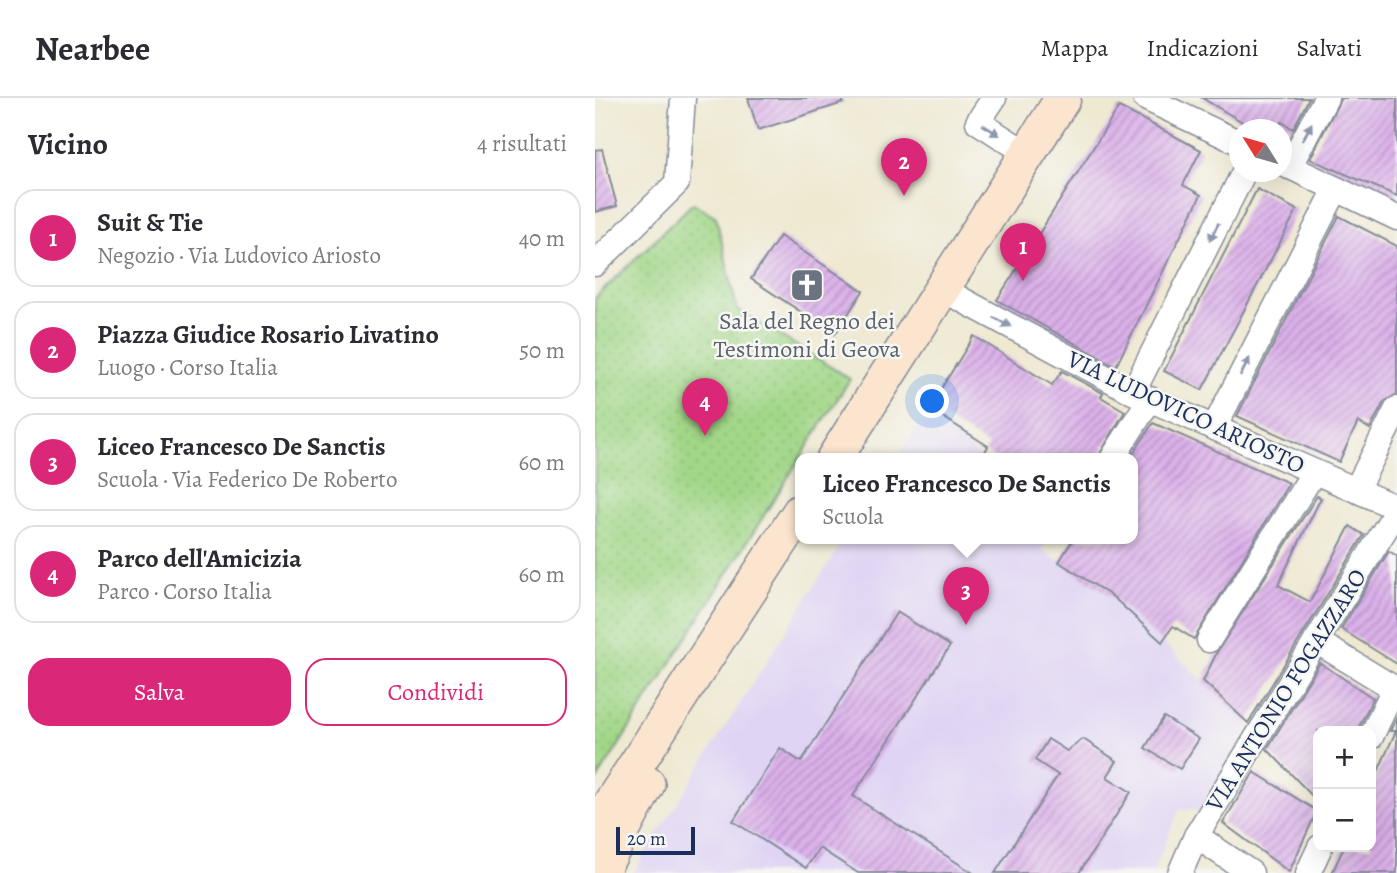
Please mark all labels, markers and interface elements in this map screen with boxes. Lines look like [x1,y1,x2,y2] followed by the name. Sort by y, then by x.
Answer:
[35,26,150,71] text: Nearbee
[1041,32,1109,64] text: Mappa
[1147,32,1259,64] text: Indicazioni
[1297,32,1362,64] text: Salvati
[1229,119,1292,182] north arrow
[1302,122,1313,142] one-way arrow
[28,124,108,164] text: Vicino
[981,124,1000,137] one-way arrow
[477,128,567,159] text: 4 risultati
[881,138,927,196] pin: 2
[97,205,203,240] text: Suit & Tie
[49,223,57,254] text: 1
[519,223,565,254] text: 40 m
[1000,223,1046,281] pin: 1
[1208,223,1220,243] one-way arrow
[97,240,381,271] text: Negozio · Via Ludovico Ariosto
[788,266,826,304] church icon: Sala del Regno dei Testimoni di Geova
[713,305,901,365] place label: Sala del Regno dei Testimoni di Geova
[992,316,1012,327] one-way arrow
[97,317,439,352] text: Piazza Giudice Rosario Livatino
[47,335,59,366] text: 2
[519,335,565,366] text: 50 m
[1061,342,1310,481] street label: VIA LUDOVICO ARIOSTO
[97,352,278,383] text: Luogo · Corso Italia
[1239,357,1250,377] one-way arrow
[682,378,728,436] pin: 4
[915,384,949,418] your location
[97,429,386,464] text: Liceo Francesco De Sanctis
[48,447,58,478] text: 3
[518,447,565,478] text: 60 m
[795,453,1138,544] popup
[97,464,397,495] text: Scuola · Via Federico De Roberto
[822,466,1111,501] text: Liceo Francesco De Sanctis
[822,501,884,532] text: Scuola
[97,541,302,576] text: Parco dell'Amicizia
[48,559,58,590] text: 4
[518,559,565,590] text: 60 m
[1198,563,1374,818] street label: VIA ANTONIO FOGAZZARO
[943,567,989,625] pin: 3
[97,576,272,607] text: Parco · Corso Italia
[28,658,291,726] button: Salva
[305,658,567,726] button: Condividi
[1313,726,1376,852] map controls
[1313,726,1376,789] button: +
[1313,789,1376,852] button: −
[616,824,695,856] scale bar
[627,826,666,852] text: 20 m

